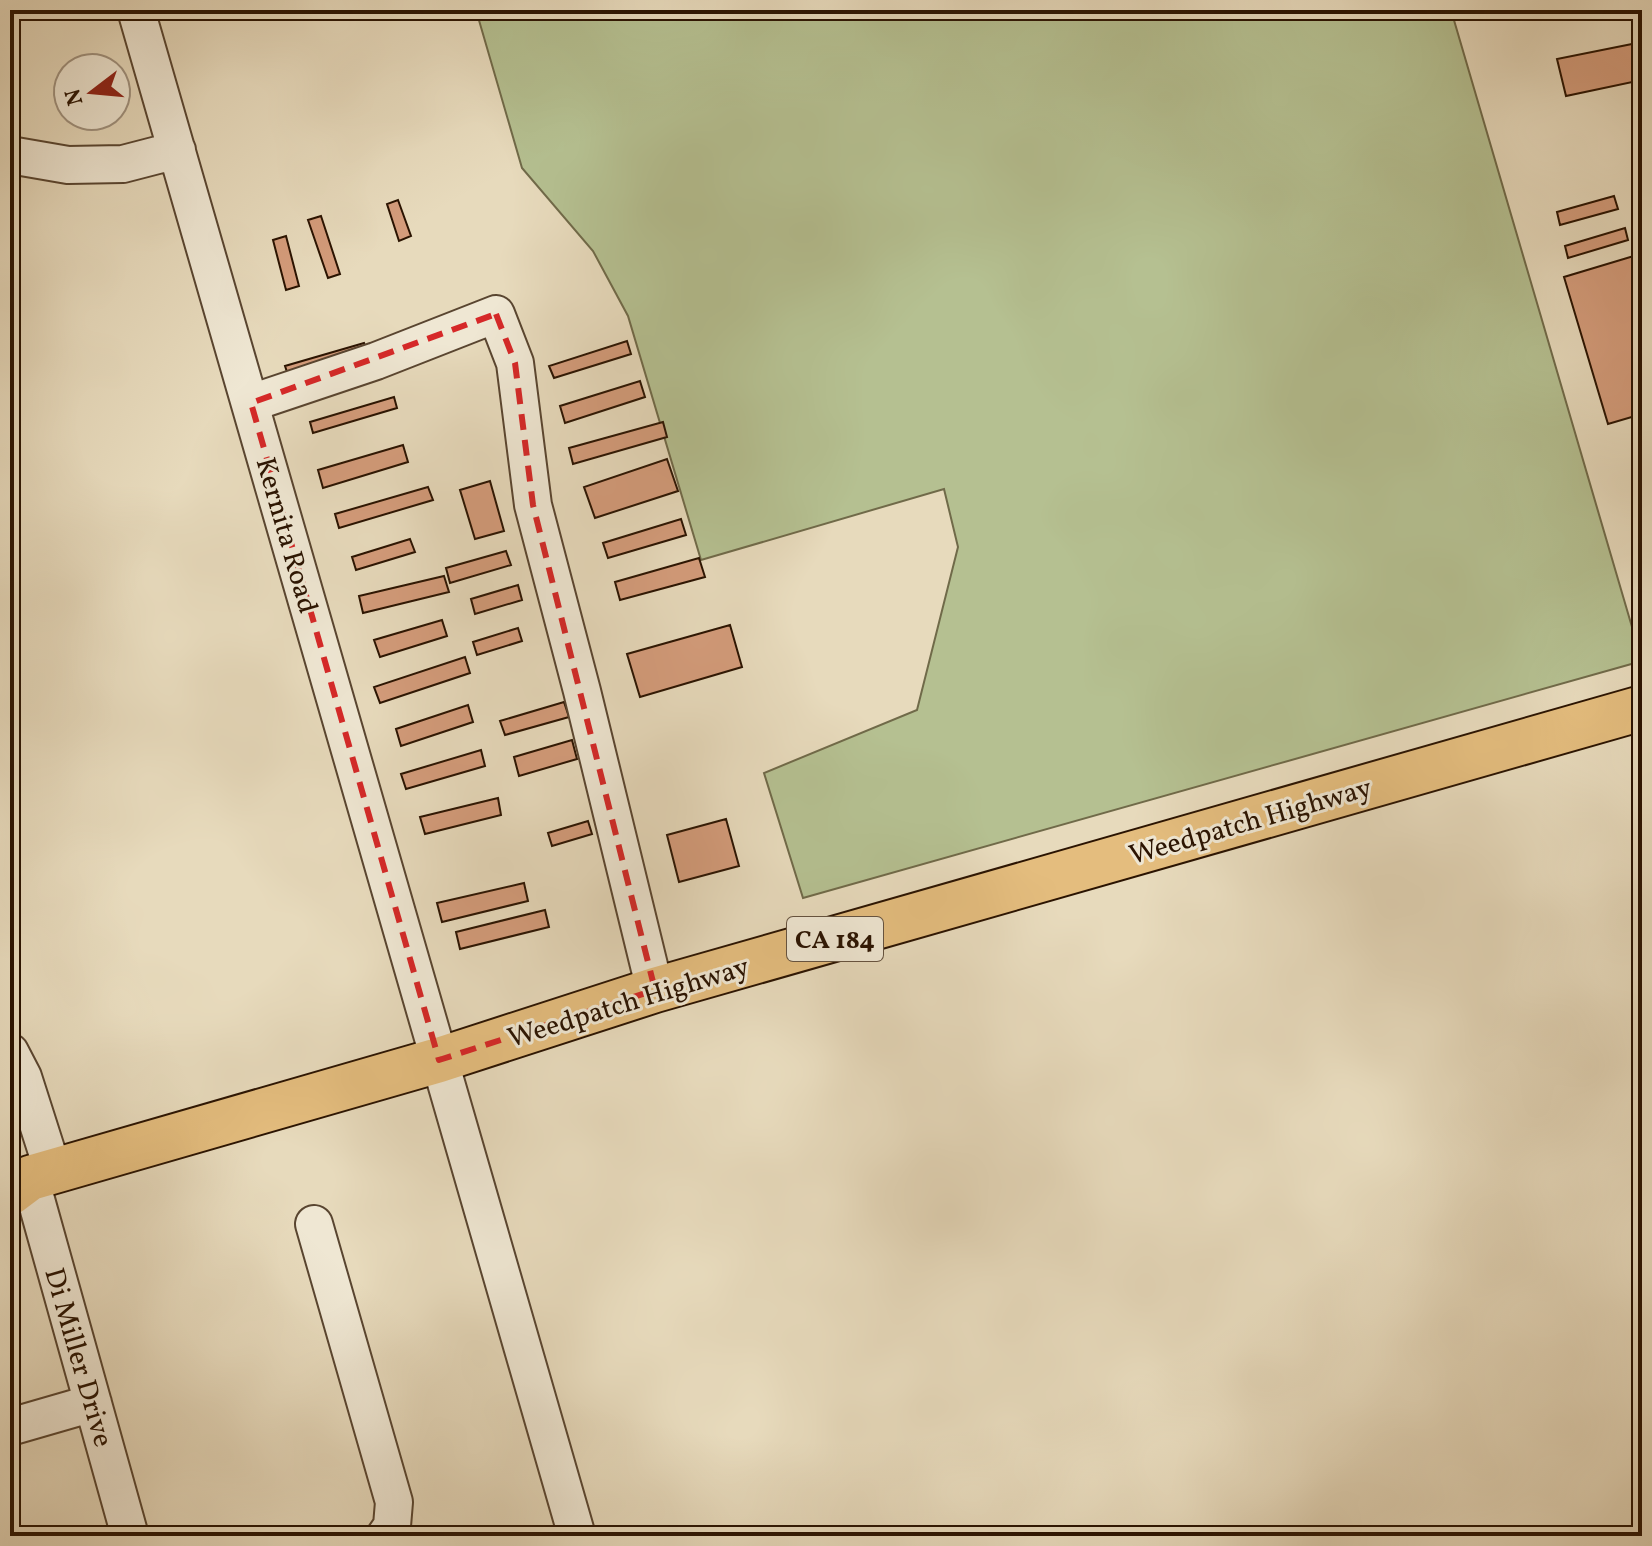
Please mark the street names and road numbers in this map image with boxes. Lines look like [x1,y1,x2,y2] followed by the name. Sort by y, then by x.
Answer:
[245,453,326,618] street label: Kernita Road
[1125,769,1377,876] street label: Weedpatch Highway
[787,917,883,961] road number: CA 184
[503,948,754,1059] street label: Weedpatch Highway
[33,1264,122,1452] street label: Di Miller Drive

